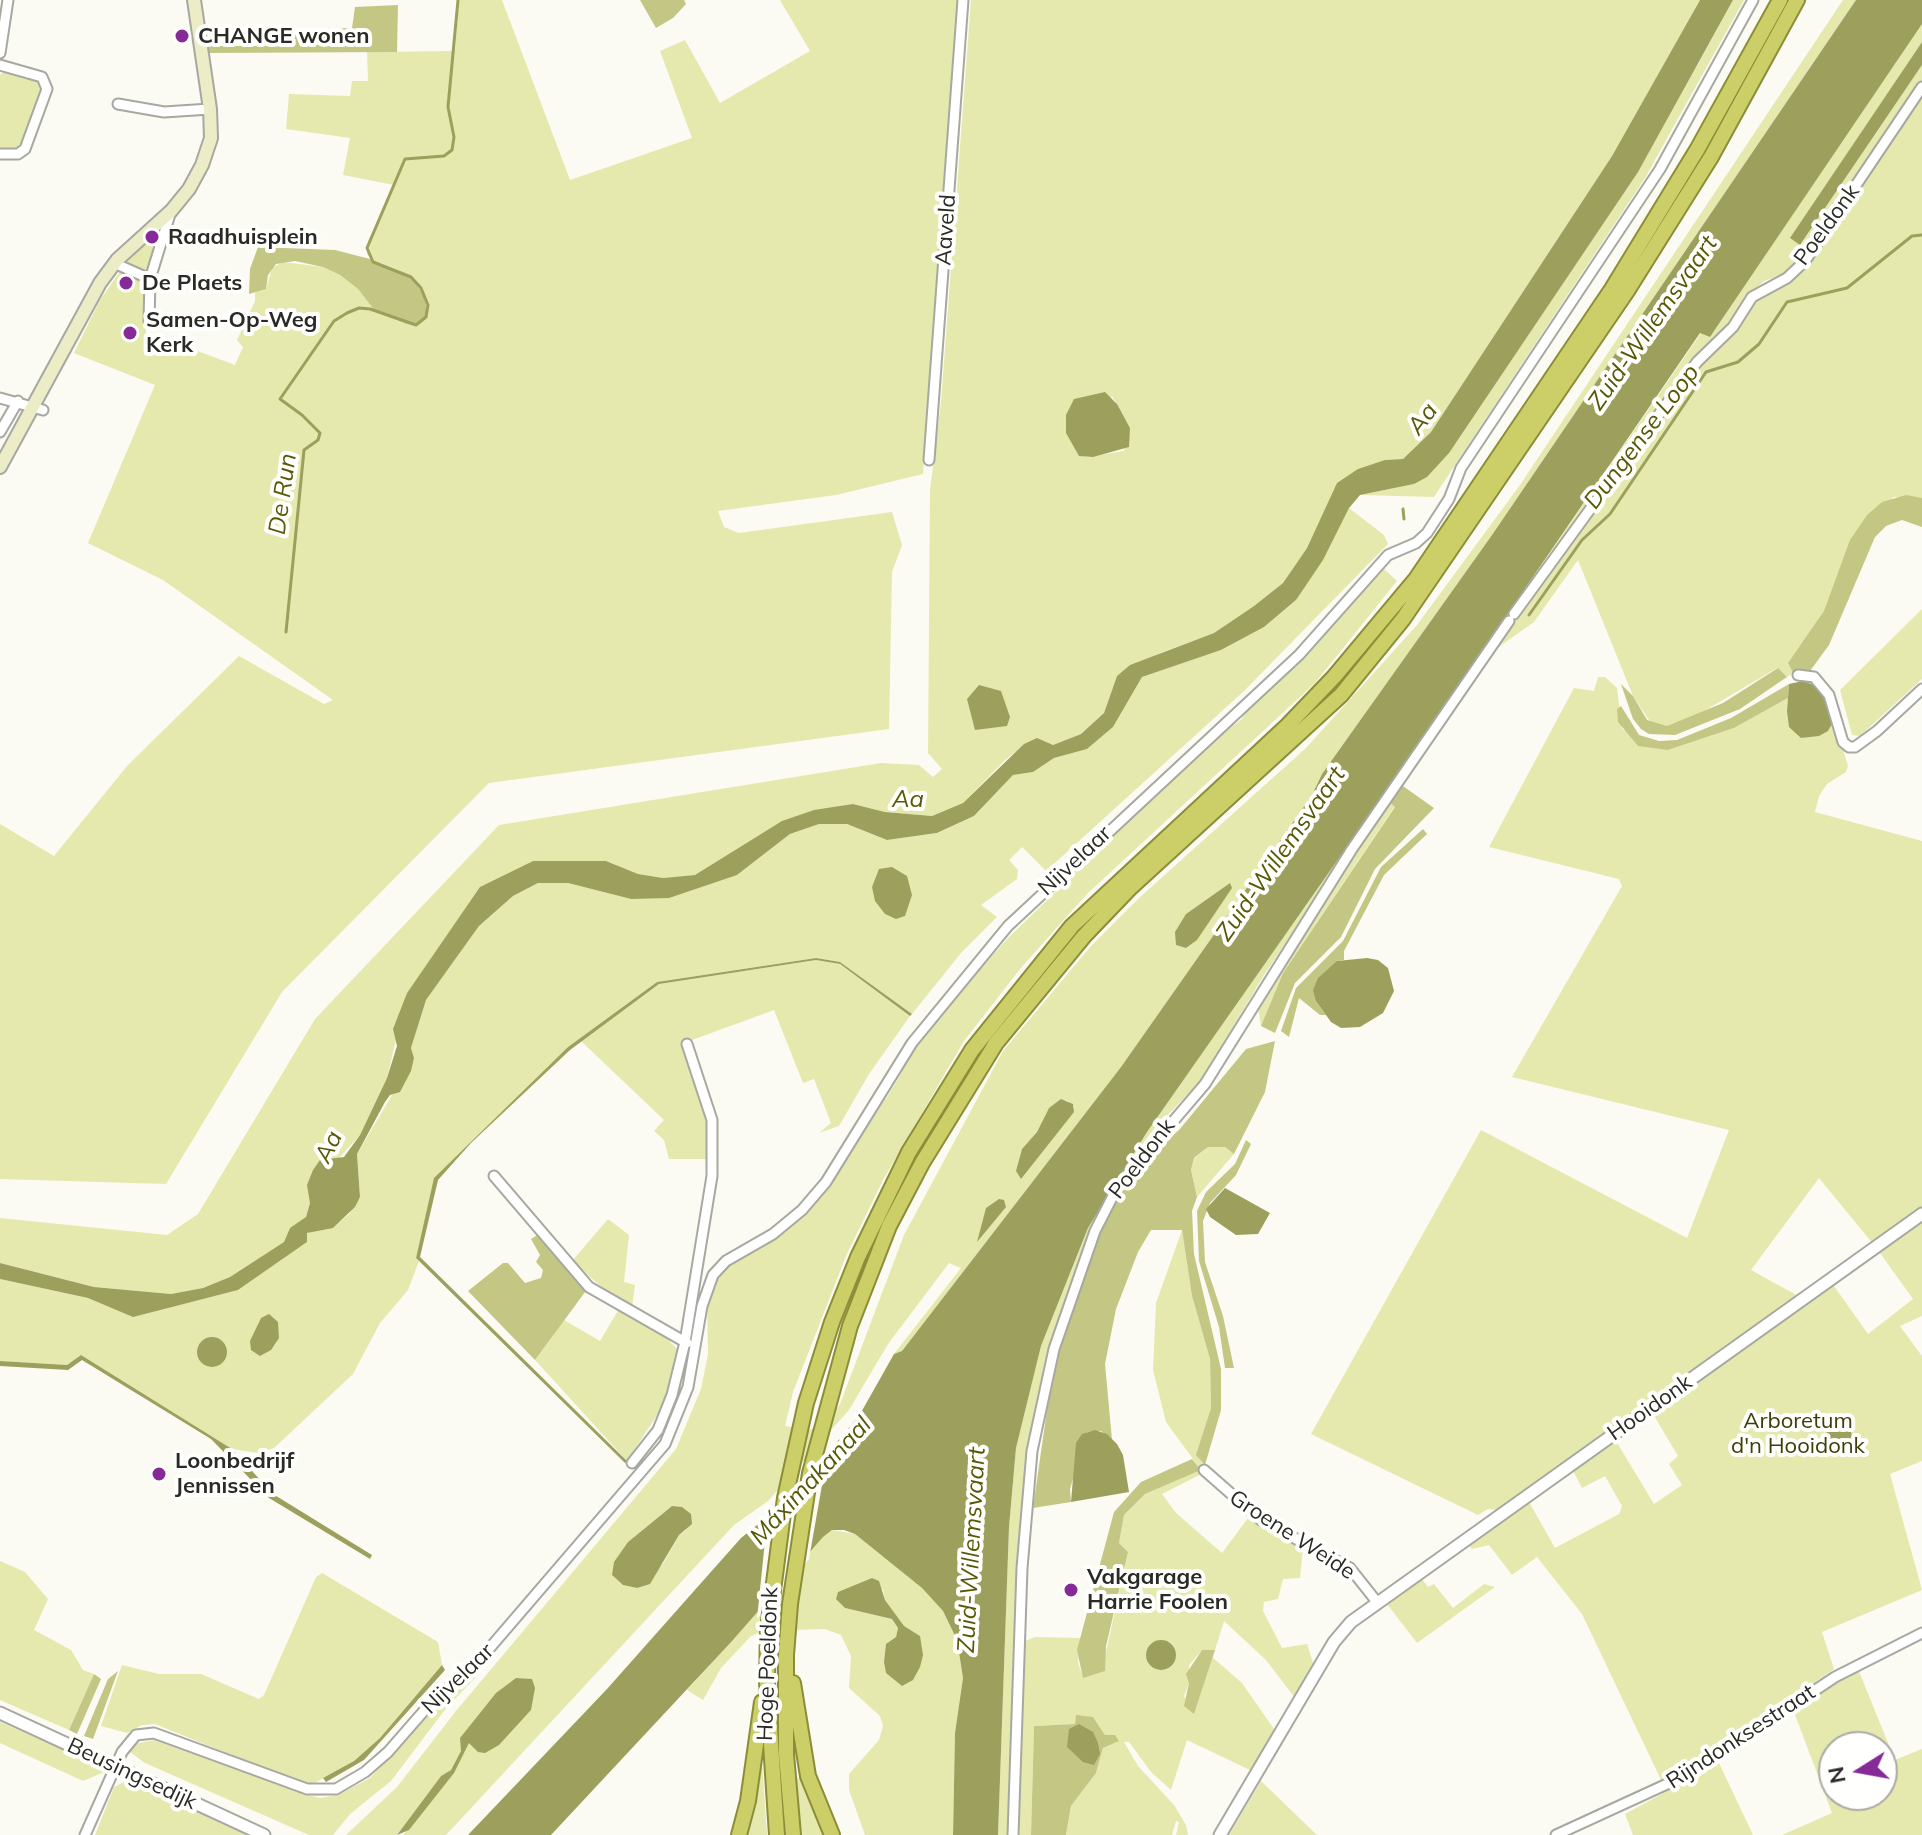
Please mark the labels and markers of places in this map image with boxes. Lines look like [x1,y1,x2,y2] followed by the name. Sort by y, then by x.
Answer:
[198,23,369,49] place label: CHANGE wonen
[173,27,191,45] marker: CHANGE wonen
[168,224,318,250] place label: Raadhuisplein
[143,228,161,246] marker: Raadhuisplein
[142,270,242,296] place label: De Plaets
[117,274,135,292] marker: De Plaets
[146,307,317,358] place label: Samen-Op-Weg Kerk
[121,324,139,342] marker: Samen-Op-Weg Kerk
[175,1448,294,1500] place label: Loonbedrijf Jennissen
[150,1465,168,1483] marker: Loonbedrijf Jennissen
[1087,1564,1228,1616] place label: Vakgarage Harrie Foolen
[1062,1581,1080,1599] marker: Vakgarage Harrie Foolen

